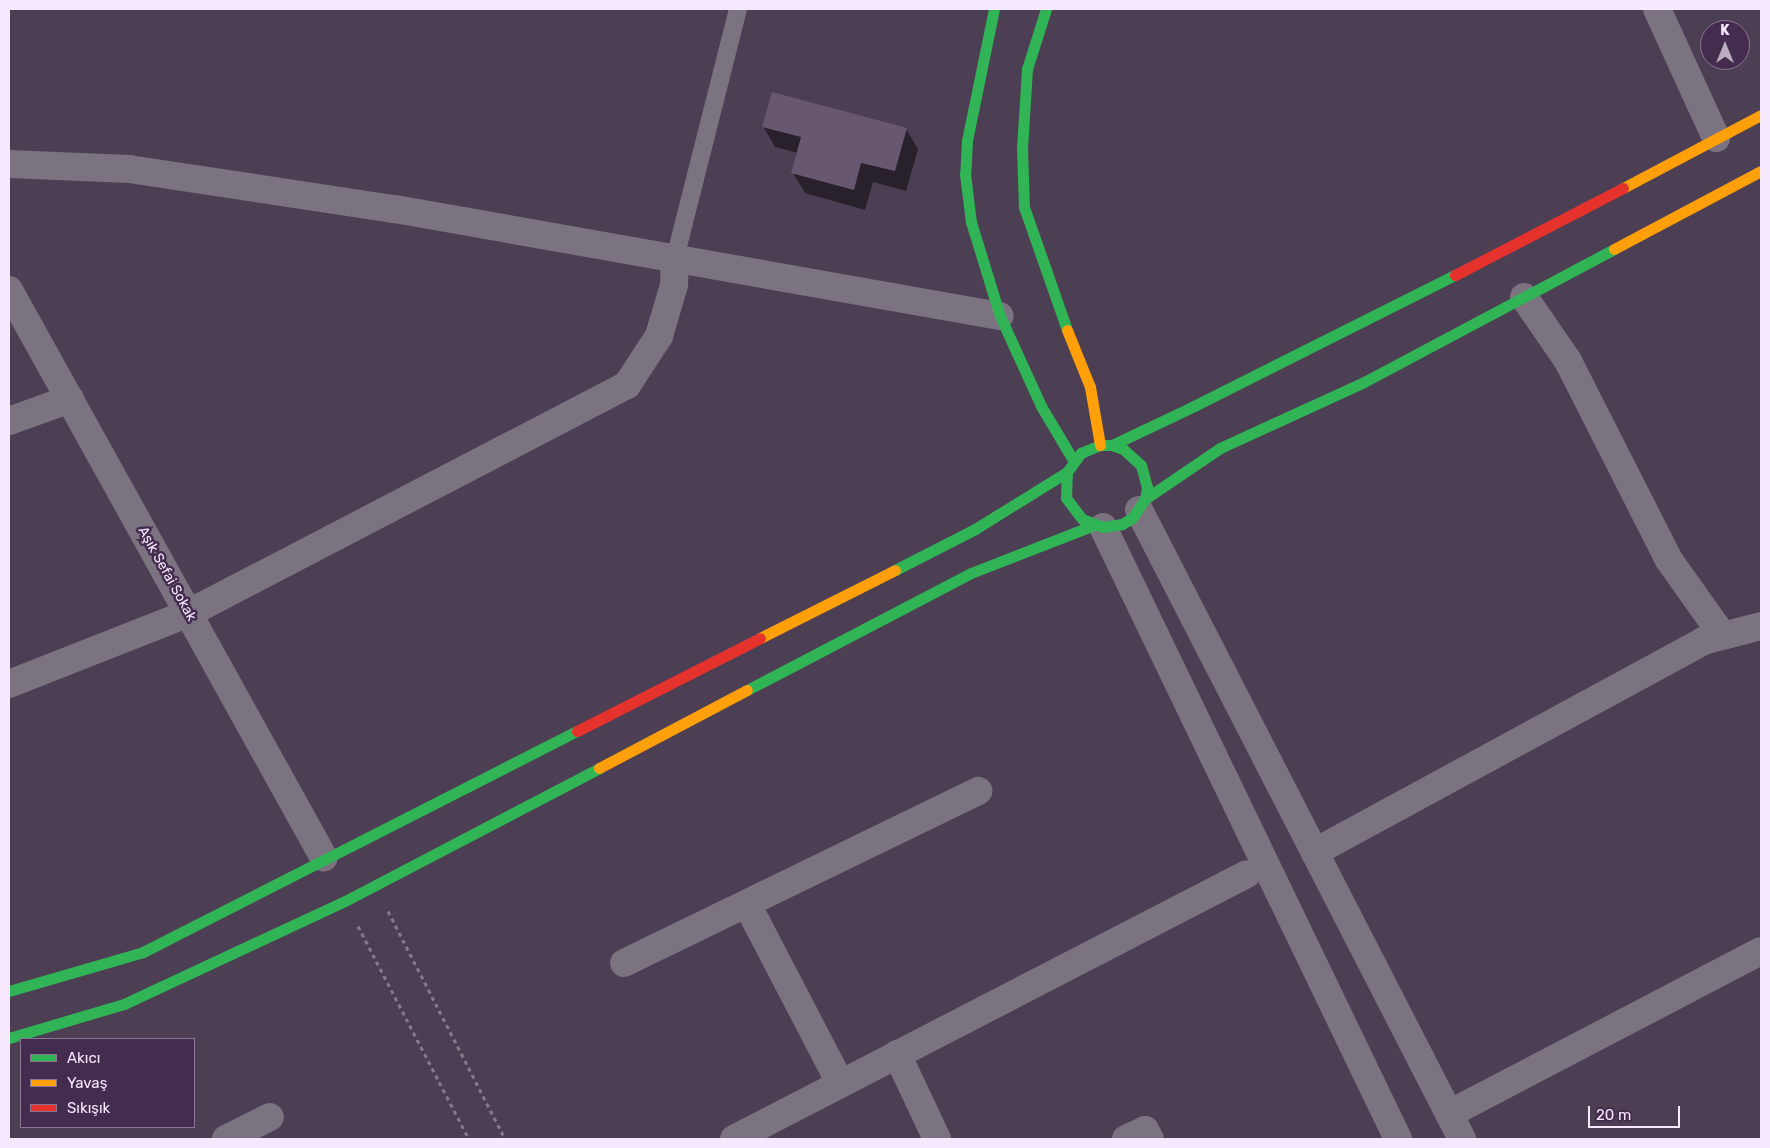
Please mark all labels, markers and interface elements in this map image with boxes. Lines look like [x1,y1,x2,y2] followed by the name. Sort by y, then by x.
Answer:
[1700,20,1750,70] north arrow
[1720,22,1730,39] text: K
[134,524,200,624] street label: Aşık Sefai Sokak
[20,1038,195,1128] legend
[67,1049,100,1067] text: Akıcı
[67,1074,107,1092] text: Yavaş
[1590,1096,1682,1128] scale bar
[67,1099,110,1117] text: Sıkışık
[1596,1106,1631,1124] text: 20 m

